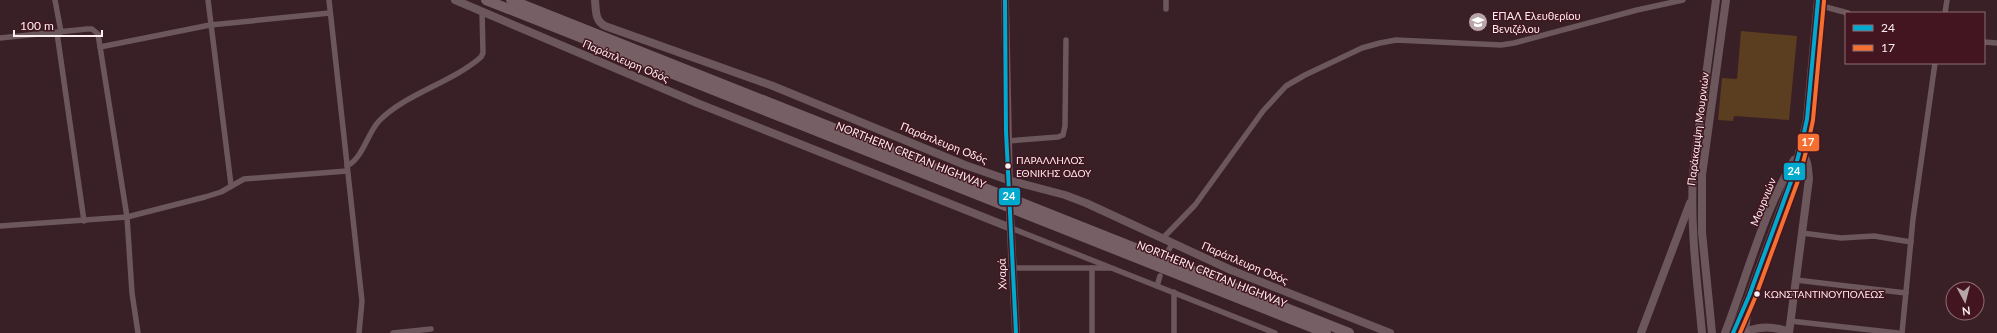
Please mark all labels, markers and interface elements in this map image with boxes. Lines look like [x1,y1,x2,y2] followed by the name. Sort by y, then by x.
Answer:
[1492,9,1581,36] place label: ΕΠΑΛ Ελευθερίου Βενιζέλου
[1467,11,1489,33] school or university icon: ΕΠΑΛ Ελευθερίου Βενιζέλου
[14,12,102,38] scale bar
[1845,12,1985,64] legend
[20,18,54,33] text: 100 m
[1881,20,1895,35] text: 24
[581,36,671,85] street label: Παράπλευρη Οδός
[1881,40,1895,55] text: 17
[1684,71,1711,186] street label: Παράκαμψη Μουρνιών
[834,118,988,191] street label: NORTHERN CRETAN HIGHWAY
[899,119,990,166] street label: Παράπλευρη Οδός
[1797,133,1820,152] line badge: 17
[1802,135,1814,148] text: 17
[1016,154,1092,179] place label: ΠΑΡΑΛΛΗΛΟΣ ΕΘΝΙΚΗΣ ΟΔΟΥ
[1003,161,1013,171] marker: ΠΑΡΑΛΛΗΛΟΣ ΕΘΝΙΚΗΣ ΟΔΟΥ
[1783,162,1806,181] line badge: 24
[1788,164,1801,177] text: 24
[1747,175,1778,228] street label: Μουρνιών
[998,187,1021,206] line badge: 24
[1003,189,1016,202] text: 24
[1135,237,1289,310] street label: NORTHERN CRETAN HIGHWAY
[1200,238,1290,287] street label: Παράπλευρη Οδός
[994,258,1009,290] street label: Χναρά
[1945,281,1985,321] north arrow
[1764,288,1884,300] place label: ΚΩΝΣΤΑΝΤΙΝΟΥΠΟΛΕΩΣ
[1752,289,1762,299] marker: ΚΩΝΣΤΑΝΤΙΝΟΥΠΟΛΕΩΣ
[1961,304,1971,318] text: N

